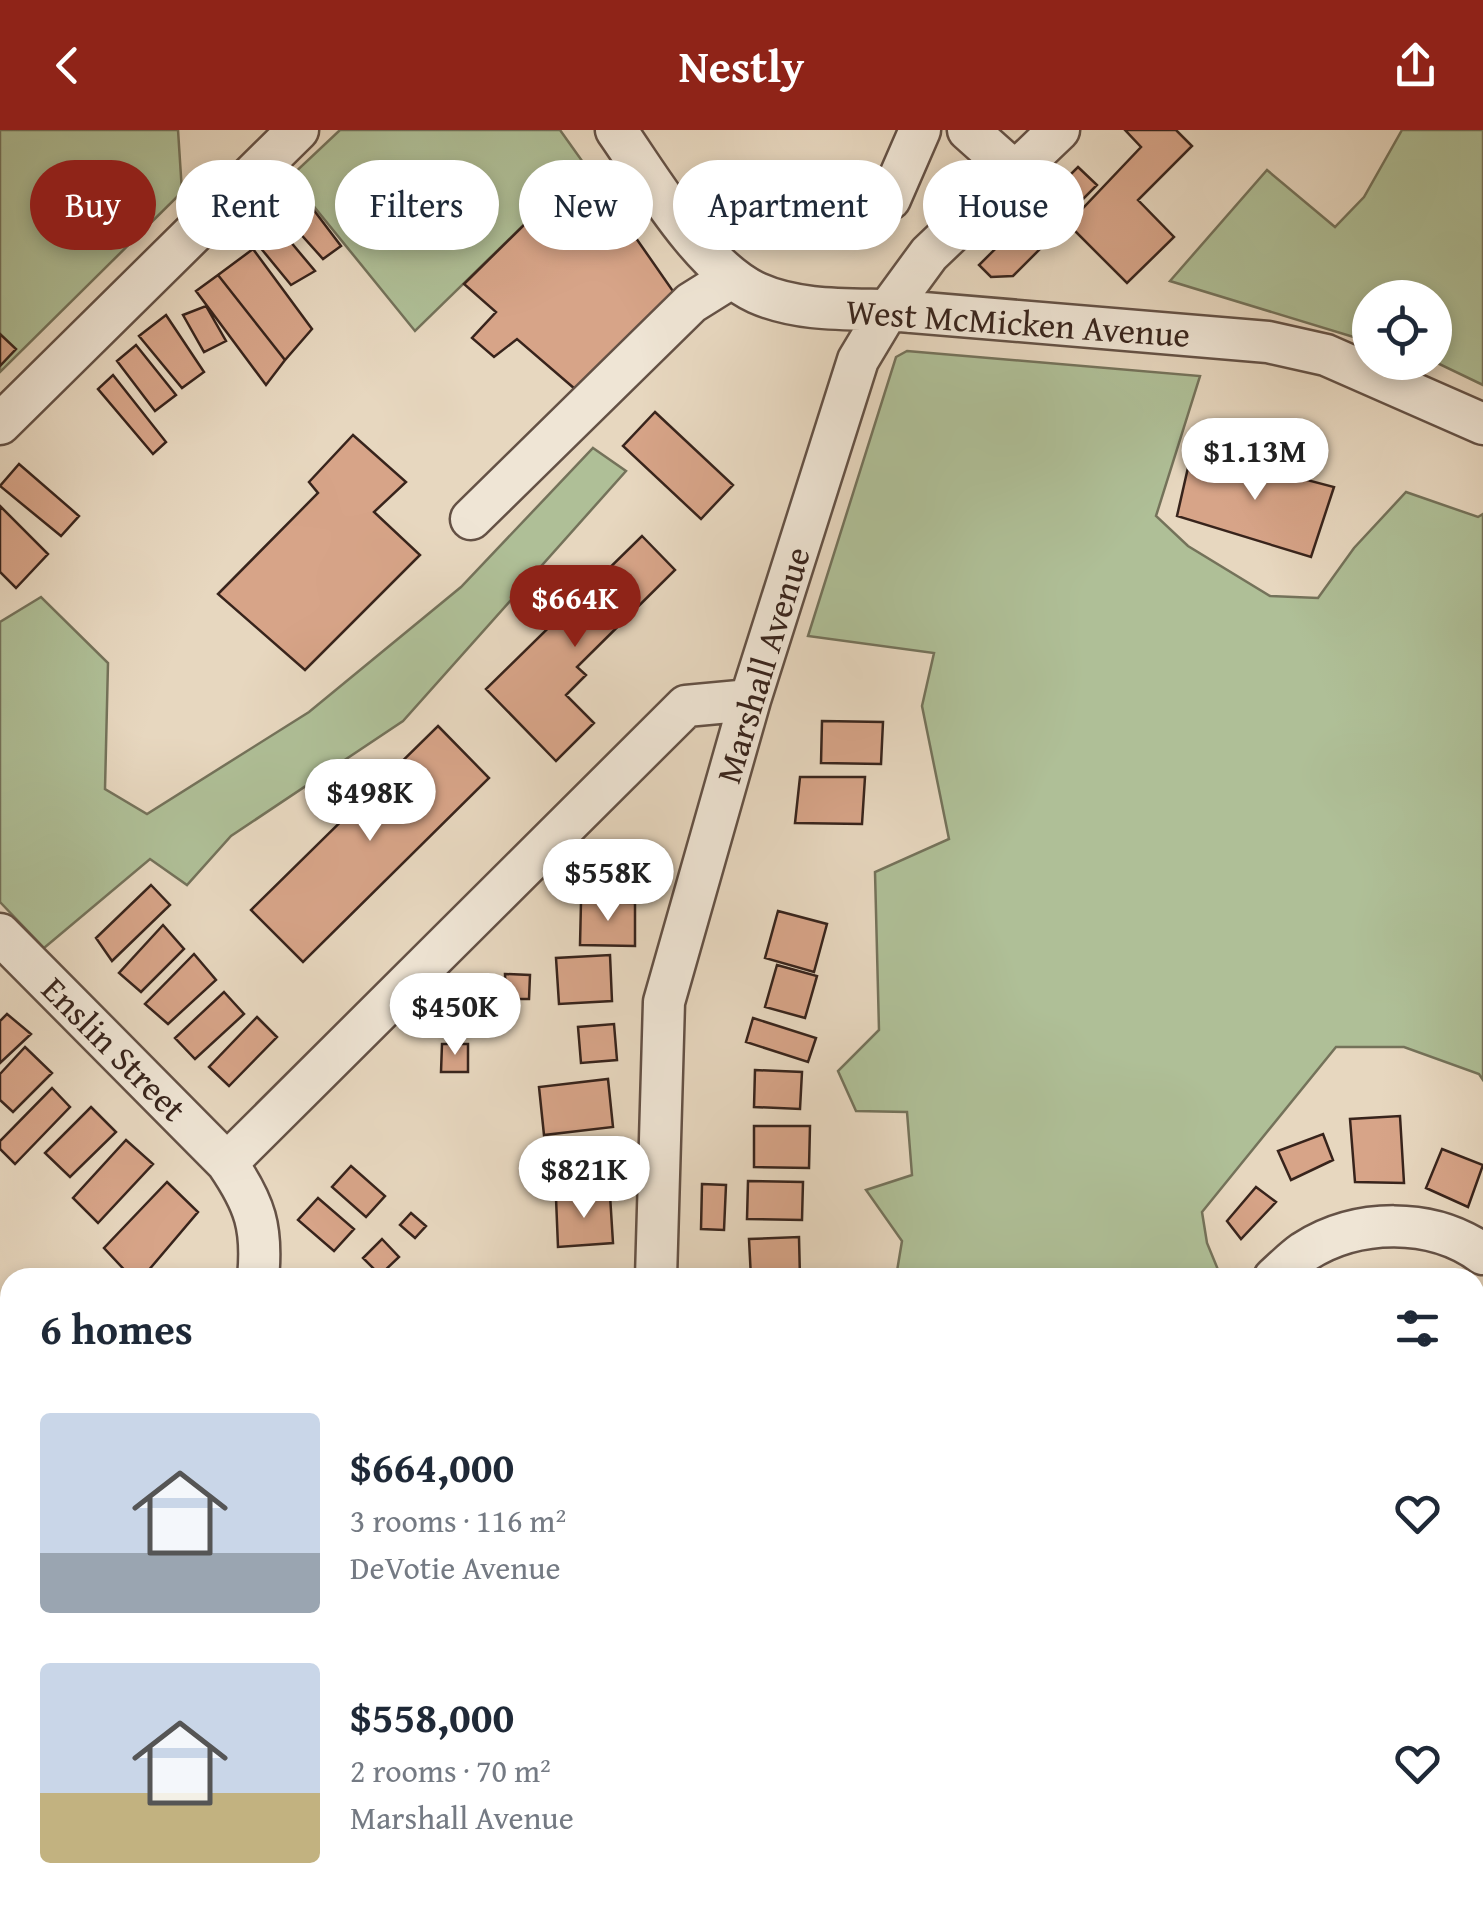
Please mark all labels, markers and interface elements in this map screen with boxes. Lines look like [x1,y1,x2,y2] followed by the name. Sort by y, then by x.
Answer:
[679,33,804,98] text: Nestly
[40,38,95,93] icon: back
[1388,38,1443,93] icon: share
[30,160,156,250] chip: Buy
[176,160,315,250] chip: Rent
[335,160,499,250] chip: Filters
[519,160,653,250] chip: New
[673,160,903,250] chip: Apartment
[923,160,1084,250] chip: House
[1352,280,1452,380] map controls
[1352,280,1452,380] button: locate
[844,285,1192,360] street label: West McMicken Avenue
[1174,418,1336,503] pin: $1.13M
[1204,427,1306,474] text: $1.13M
[702,540,823,789] street label: Marshall Avenue
[505,565,645,650] pin: $664K
[532,574,618,621] text: $664K
[300,759,440,844] pin: $498K
[327,768,413,815] text: $498K
[538,839,678,924] pin: $558K
[565,848,651,895] text: $558K
[30,965,198,1133] street label: Enslin Street
[385,973,525,1058] pin: $450K
[412,982,498,1029] text: $450K
[514,1136,654,1221] pin: $821K
[541,1145,627,1192] text: $821K
[40,1298,193,1359] text: 6 homes
[1390,1301,1445,1356] icon: filters
[350,1436,514,1497] text: $664,000
[120,1453,240,1573] icon: home
[1390,1486,1445,1541] icon: heart
[350,1497,566,1544] text: 3 rooms · 116 m²
[350,1544,561,1591] text: DeVotie Avenue
[350,1686,514,1747] text: $558,000
[120,1703,240,1823] icon: home
[1390,1736,1445,1791] icon: heart
[350,1747,551,1794] text: 2 rooms · 70 m²
[350,1794,574,1841] text: Marshall Avenue

